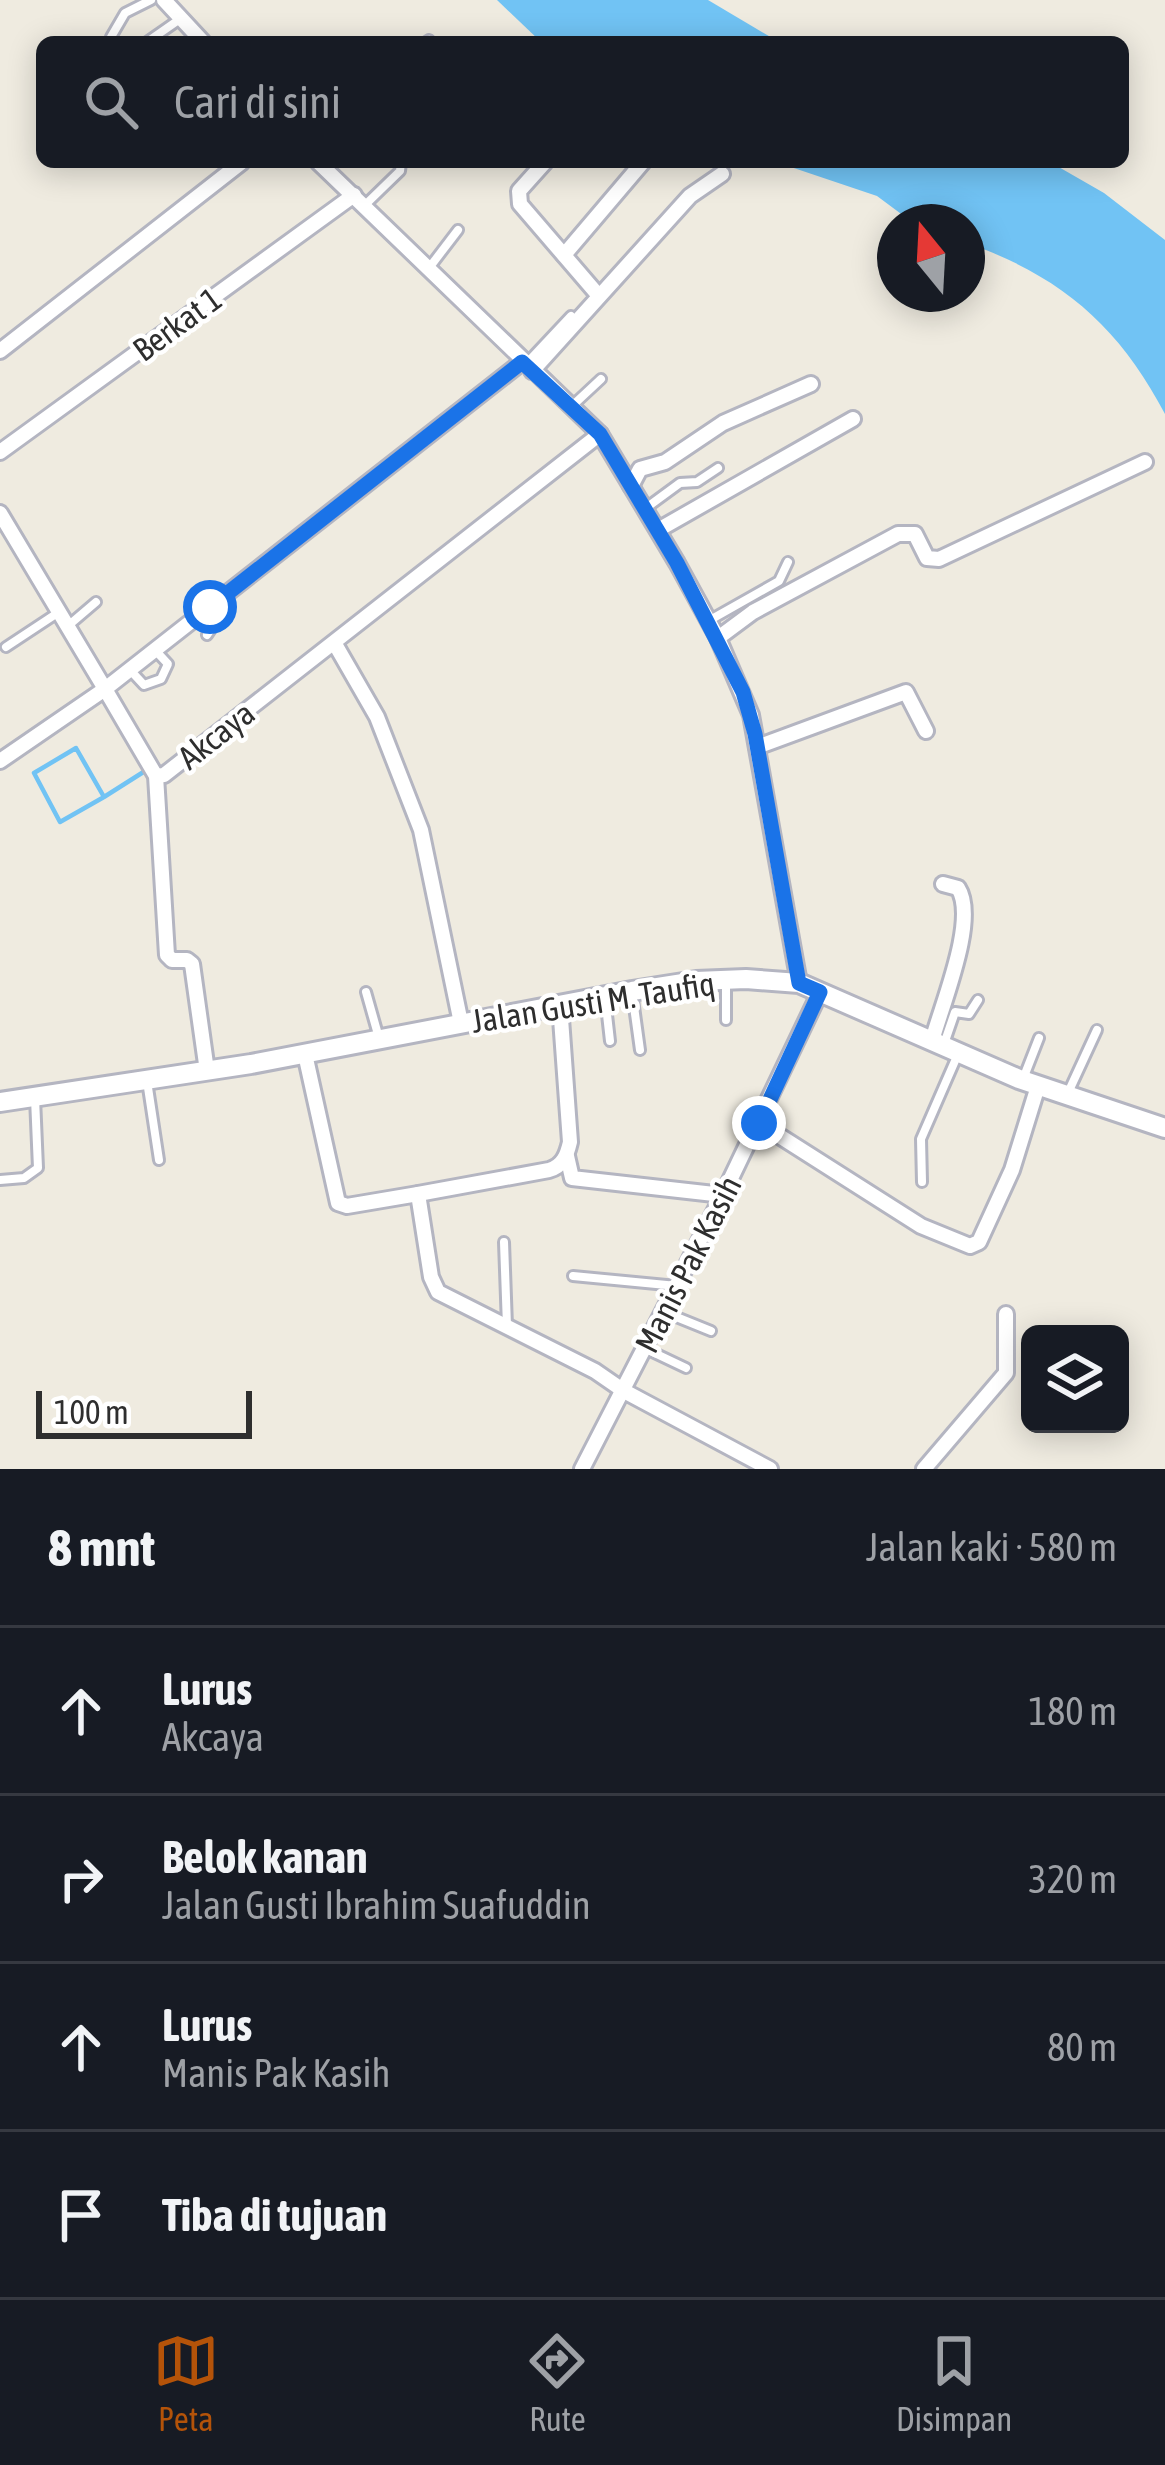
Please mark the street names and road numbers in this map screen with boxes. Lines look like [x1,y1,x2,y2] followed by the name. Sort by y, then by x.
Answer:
[125,279,229,369] street label: Berkat 1
[170,693,262,777] street label: Akcaya
[469,964,717,1040] street label: Jalan Gusti M. Taufiq
[627,1169,749,1359] street label: Manis Pak Kasih

